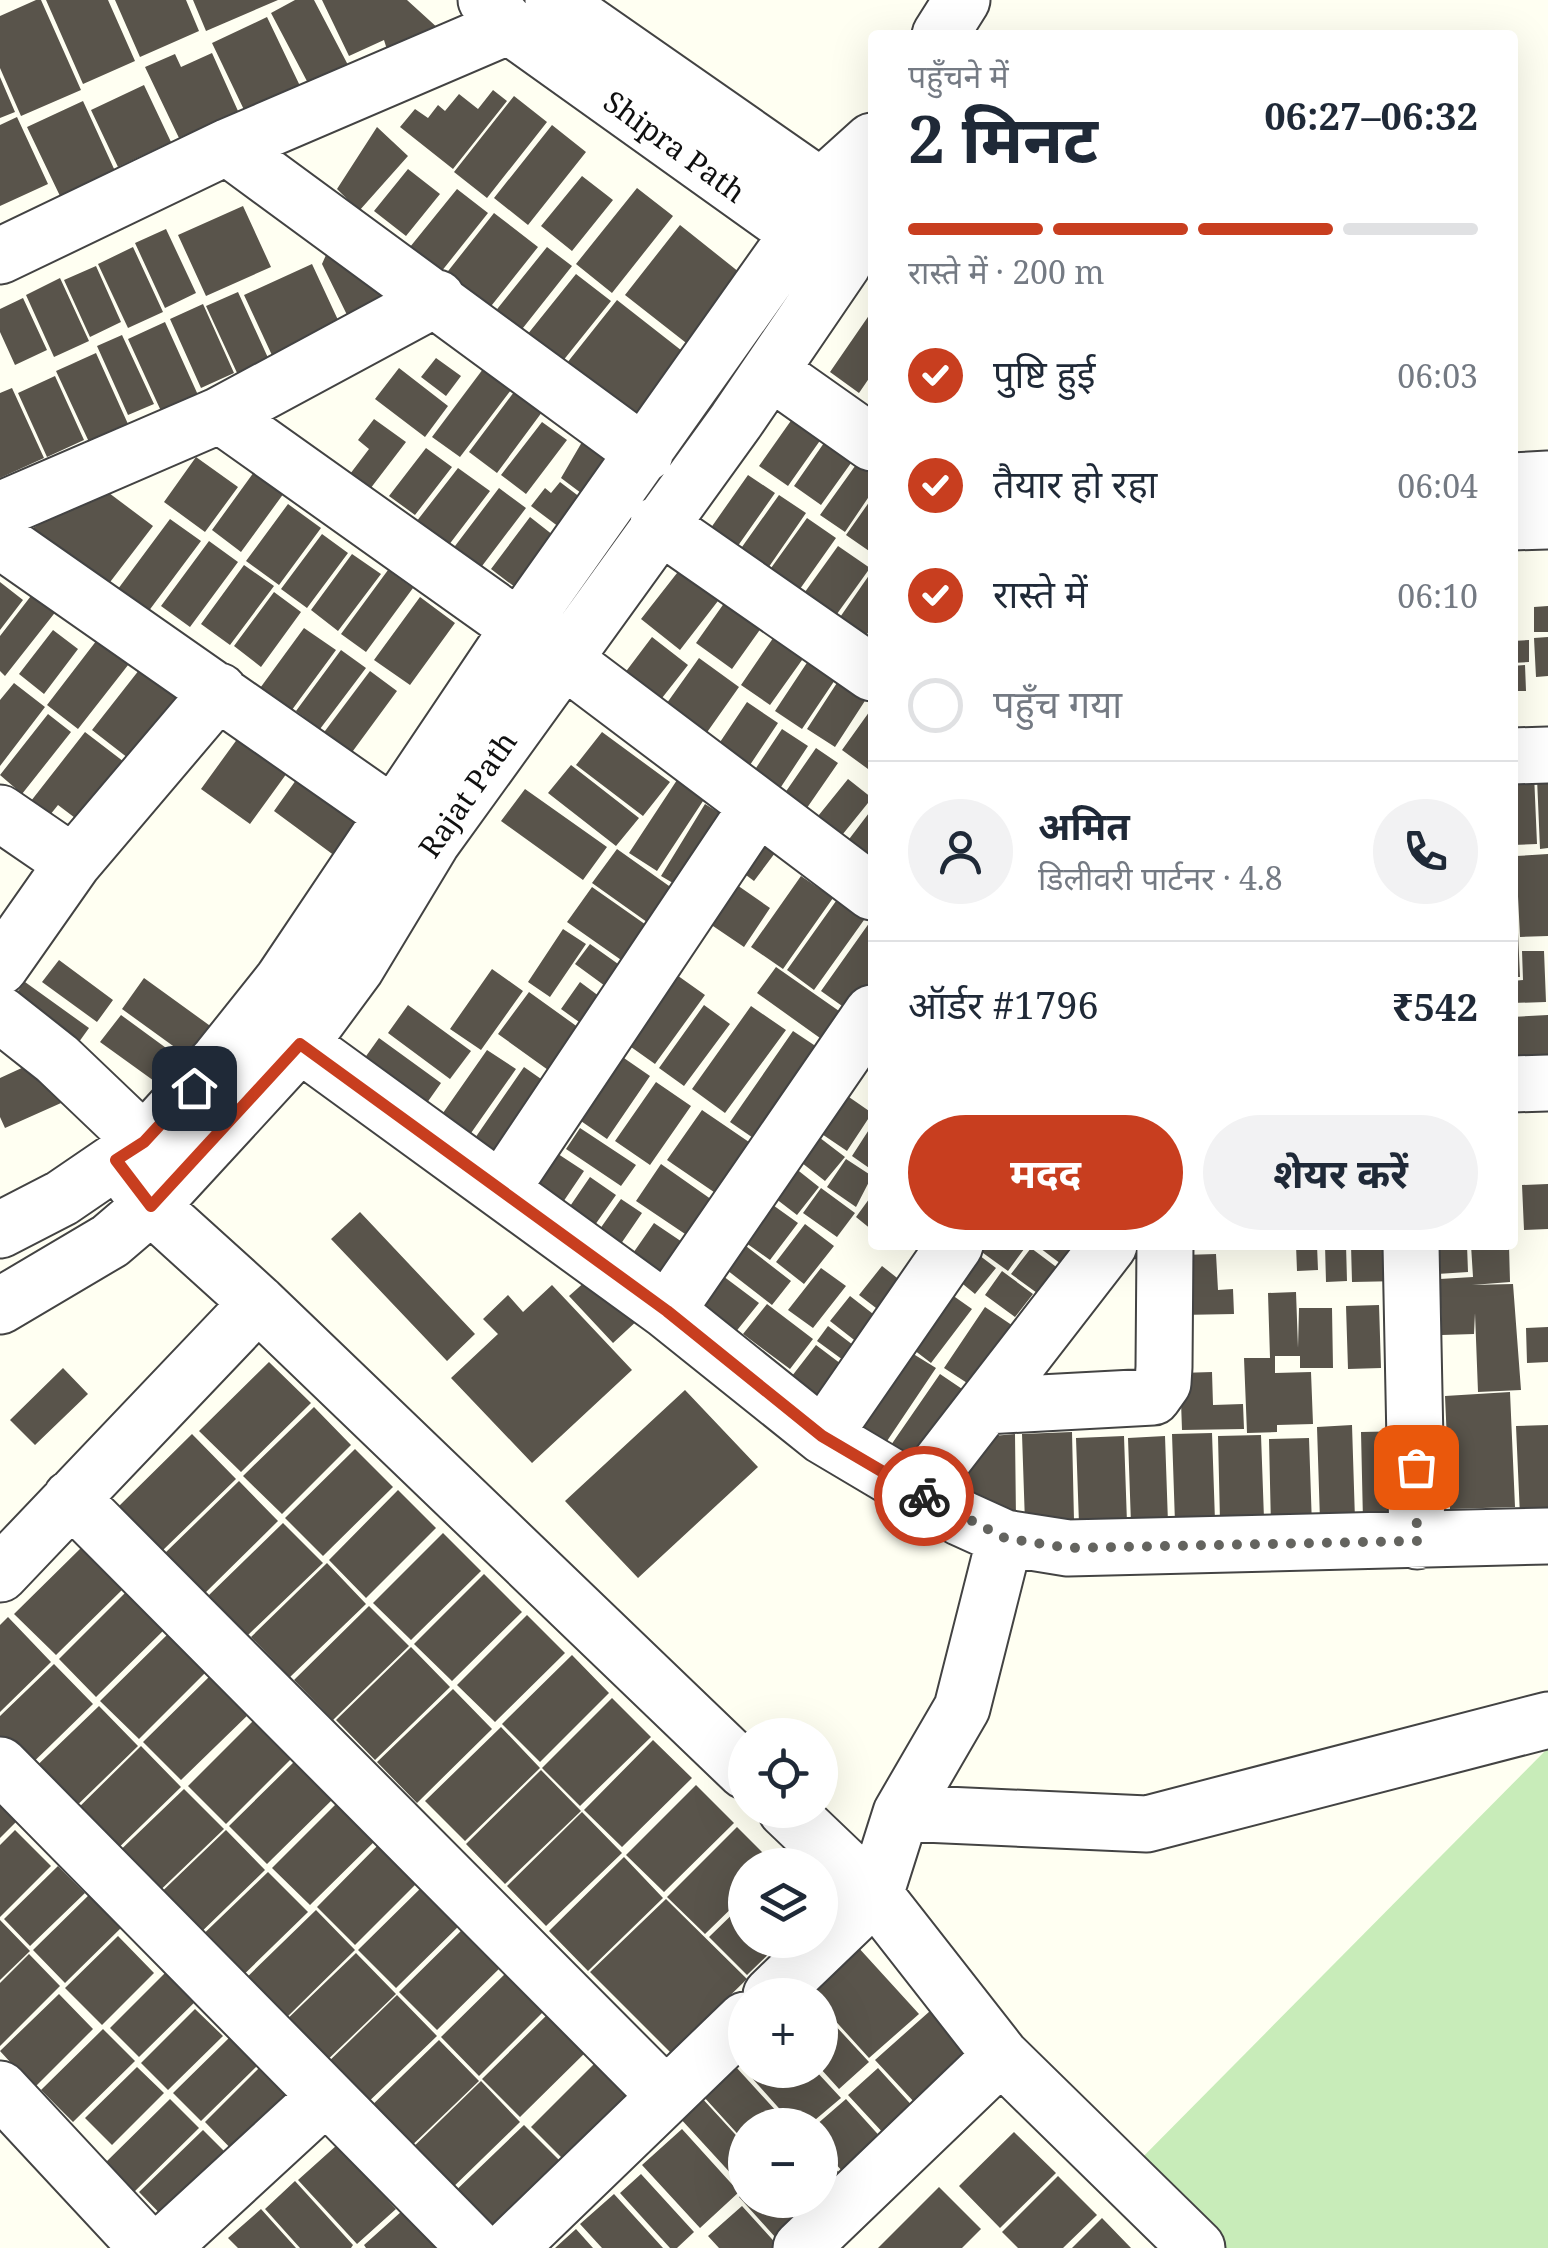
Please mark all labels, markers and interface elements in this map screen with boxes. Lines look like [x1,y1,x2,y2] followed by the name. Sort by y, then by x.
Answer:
[908,54,1009,97] text: पहुँचने में
[596,81,754,211] street label: Shipra Path
[1264,89,1478,141] text: 06:27–06:32
[908,94,1098,182] text: 2 मिनट
[908,250,1104,293] text: रास्ते में · 200 m
[993,347,1095,399] text: पुष्टि हुई
[908,348,963,403] icon: check
[1397,354,1478,397] text: 06:03
[993,457,1157,509] text: तैयार हो रहा
[908,458,963,513] icon: check
[1397,464,1478,507] text: 06:04
[993,567,1087,619] text: रास्ते में
[908,568,963,623] icon: check
[1397,574,1478,617] text: 06:10
[993,677,1122,729] text: पहुँच गया
[408,723,526,865] street label: Rajat Path
[908,799,1013,904] button: person
[1038,799,1130,851] text: अमित
[1373,799,1478,904] button: phone
[1038,856,1283,899] text: डिलीवरी पार्टनर · 4.8
[908,978,1099,1030] text: ऑर्डर #1796
[1392,980,1478,1032] text: ₹542
[152,1046,237,1131] pin
[167,1061,222,1116] icon: home
[908,1115,1183,1230] button: मदद
[1203,1115,1478,1230] button: शेयर करें
[1374,1425,1459,1510] pin
[1389,1440,1444,1495] icon: bag
[874,1446,974,1546] courier
[897,1469,952,1524] icon: bike
[728,1718,838,2218] map controls
[728,1718,838,1828] button: locate
[728,1848,838,1958] button: layers
[728,1978,838,2088] button: +
[728,2108,838,2218] button: −

